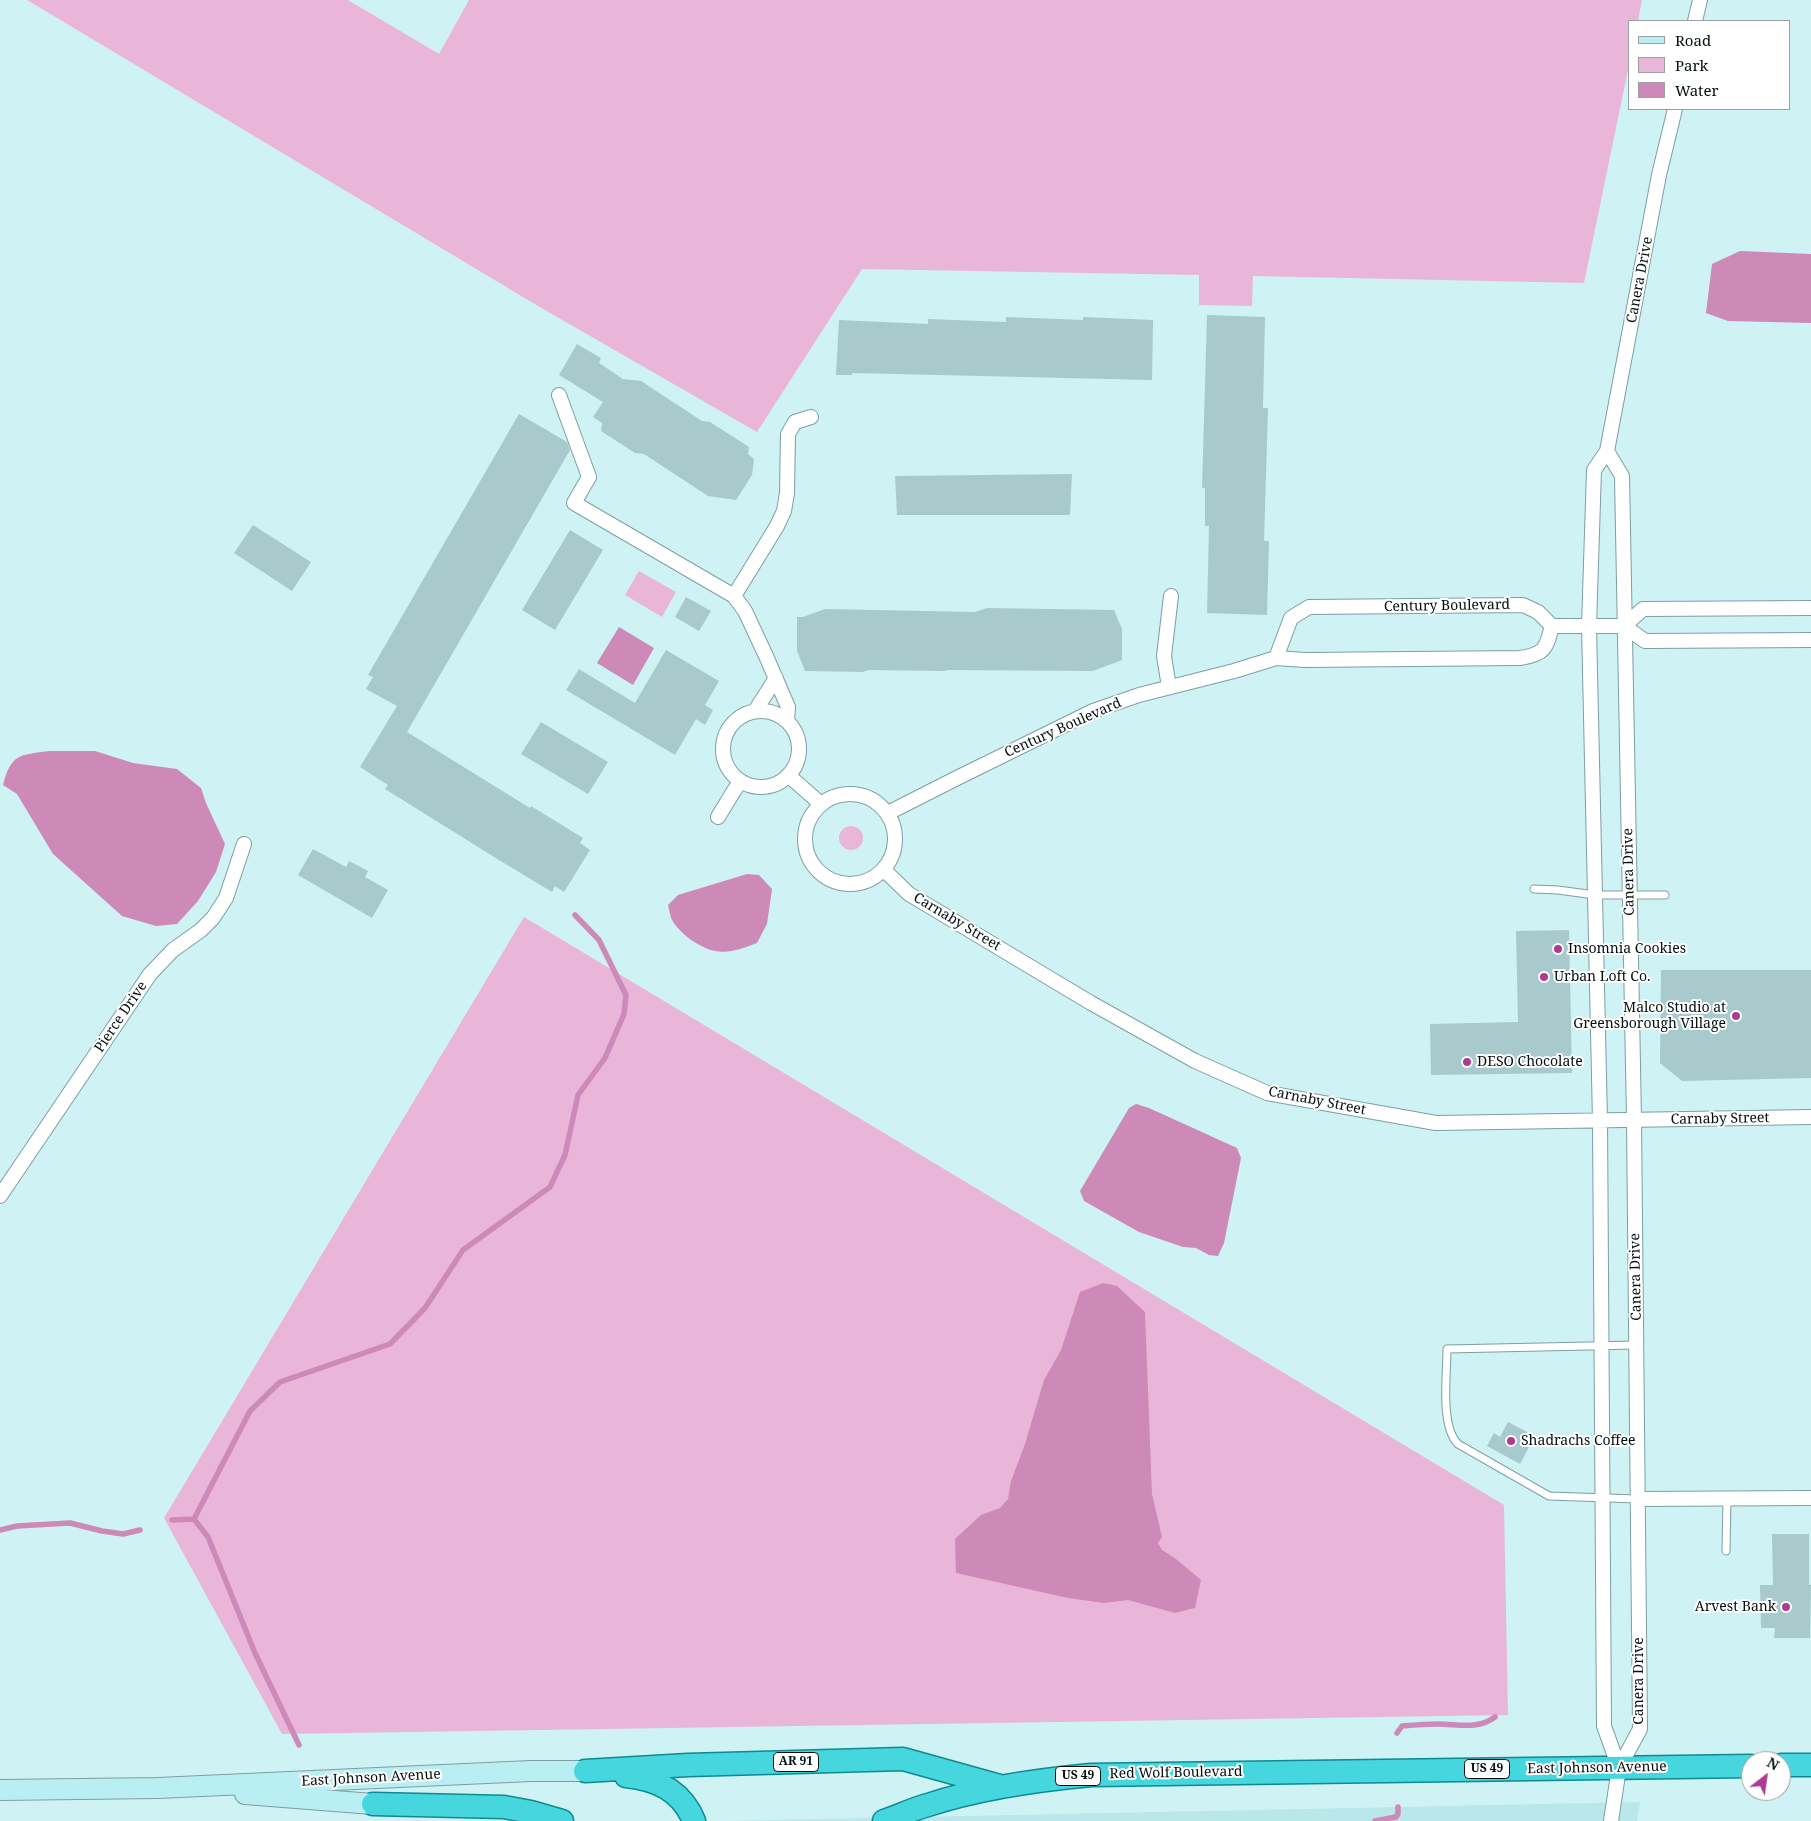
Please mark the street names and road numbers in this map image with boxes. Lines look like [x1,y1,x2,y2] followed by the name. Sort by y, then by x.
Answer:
[1623,235,1657,325] street label: Canera Drive
[1384,596,1510,616] street label: Century Boulevard
[1002,695,1124,761] street label: Century Boulevard
[1620,828,1638,916] street label: Canera Drive
[910,889,1004,955] street label: Carnaby Street
[91,978,151,1056] street label: Pierce Drive
[1267,1083,1367,1119] street label: Carnaby Street
[1670,1110,1770,1128] street label: Carnaby Street
[1627,1233,1645,1321] street label: Canera Drive
[1631,1637,1647,1725] street label: Canera Drive
[774,1752,818,1771] road number: AR 91
[1527,1758,1667,1778] street label: East Johnson Avenue
[1464,1760,1510,1778] road number: US 49
[1109,1763,1243,1783] street label: Red Wolf Boulevard
[301,1766,441,1790] street label: East Johnson Avenue
[1056,1766,1100,1785] road number: US 49

